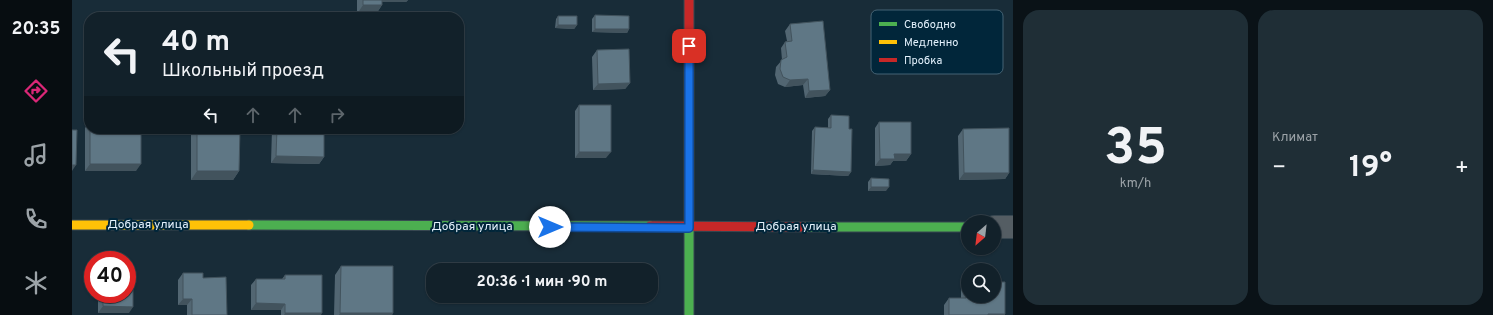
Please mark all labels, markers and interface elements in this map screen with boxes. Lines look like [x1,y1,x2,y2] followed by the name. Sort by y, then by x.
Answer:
[871,10,1003,74] legend
[11,18,61,41] text: 20:35
[904,18,956,32] text: Свободно
[162,25,230,61] text: 40 m
[96,28,148,80] icon: left
[672,29,706,63] pin
[678,35,700,57] icon: arrive
[904,36,958,50] text: Медленно
[904,54,943,68] text: Пробка
[162,60,324,83] text: Школьный проезд
[22,77,50,105] icon: directions
[200,104,222,126] icon: left
[242,104,264,126] icon: ahead
[284,104,306,126] icon: ahead
[326,104,348,126] icon: right
[1104,117,1167,183] text: 35
[1272,130,1318,146] text: Климат
[22,141,50,169] icon: music
[1349,150,1392,187] text: 19°
[1272,155,1286,182] text: −
[1455,155,1469,182] text: +
[1120,176,1151,192] text: km/h
[22,205,50,233] icon: phone
[529,206,571,248] position arrow
[961,215,1001,255] north arrow
[961,215,1001,303] map controls
[107,217,189,233] street label: Добрая улица
[431,219,513,235] street label: Добрая улица
[755,219,837,235] street label: Добрая улица
[84,251,136,303] speed limit sign: 40
[961,263,1001,303] button: search
[22,269,50,297] icon: climate
[477,273,607,292] text: 20:36 · 1 мин · 90 m

